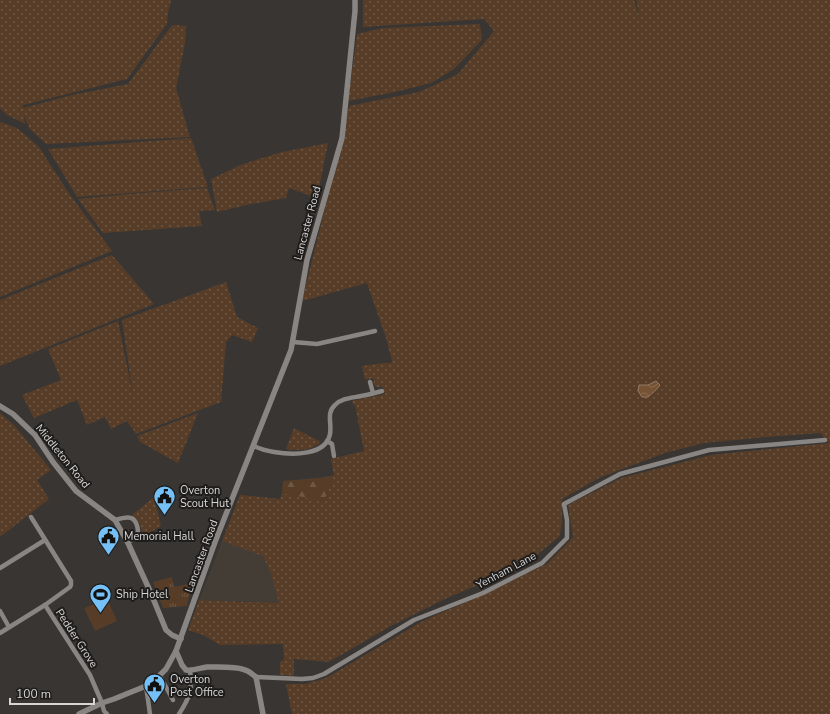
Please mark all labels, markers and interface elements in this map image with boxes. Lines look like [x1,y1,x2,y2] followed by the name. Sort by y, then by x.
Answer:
[290,184,325,262] street label: Lancaster Road
[32,421,93,492] street label: Middleton Road
[151,483,177,516] public building icon: Overton Scout Hut
[180,483,229,511] place label: Overton Scout Hut
[181,518,222,595] street label: Lancaster Road
[95,523,121,556] public building icon: Memorial Hall
[124,529,195,544] place label: Memorial Hall
[473,548,539,593] street label: Yenham Lane
[88,581,114,614] sports icon: Ship Hotel
[116,587,169,602] place label: Ship Hotel
[52,606,101,671] street label: Pedder Grove
[142,672,168,705] public building icon: Overton Post Office
[170,672,224,700] place label: Overton Post Office
[10,680,94,706] scale bar
[16,686,51,702] text: 100 m

